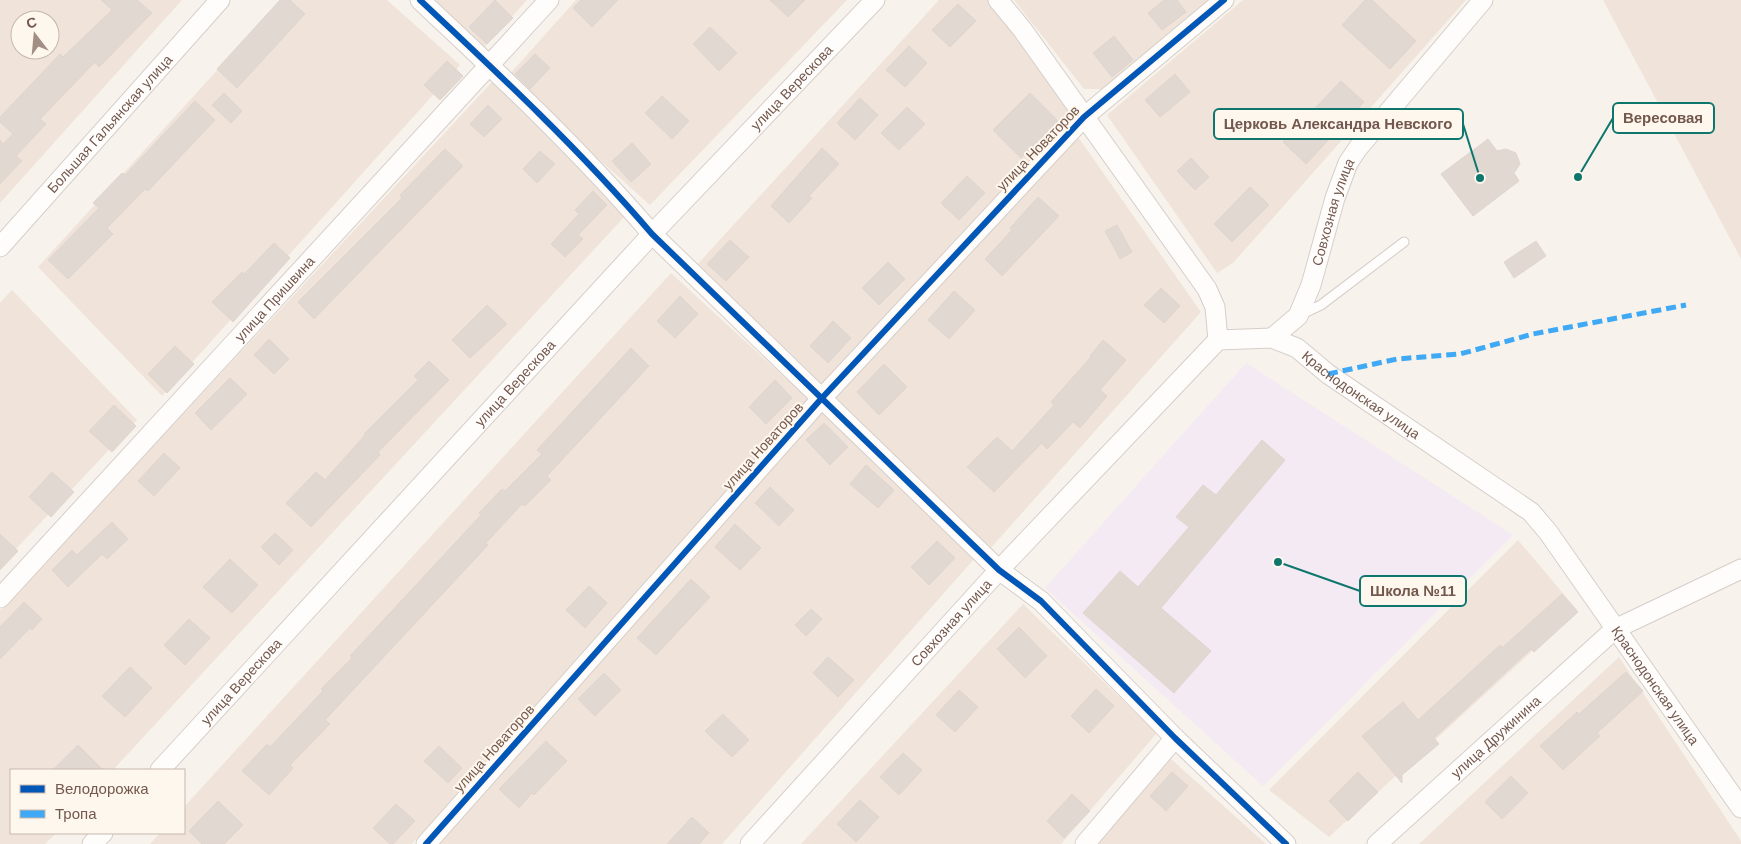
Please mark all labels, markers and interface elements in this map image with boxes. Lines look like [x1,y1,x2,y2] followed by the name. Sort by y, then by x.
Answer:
[10,10,60,60] north arrow
[24,13,38,32] text: С
[747,41,836,133] street label: улица Верескова
[44,51,175,196] street label: Большая Гальянская улица
[993,102,1083,194] street label: улица Новаторов
[1613,103,1714,133] callout: Вересовая
[1214,109,1463,139] callout: Церковь Александра Невского
[1623,109,1703,126] text: Вересовая
[1224,115,1452,132] text: Церковь Александра Невского
[1309,155,1357,267] street label: Совхозная улица
[231,253,318,345] street label: улица Пришвина
[471,337,559,430] street label: улица Верескова
[1299,348,1423,442] street label: Краснодонская улица
[720,399,806,493] street label: улица Новаторов
[908,576,995,669] street label: Совхозная улица
[1360,576,1466,606] callout: Школа №11
[1370,582,1456,599] text: Школа №11
[1608,623,1702,748] street label: Краснодонская улица
[198,635,285,728] street label: улица Верескова
[1448,692,1544,781] street label: улица Дружинина
[451,701,537,795] street label: улица Новаторов
[10,769,185,834] legend
[55,780,149,797] text: Велодорожка
[55,805,97,822] text: Тропа

